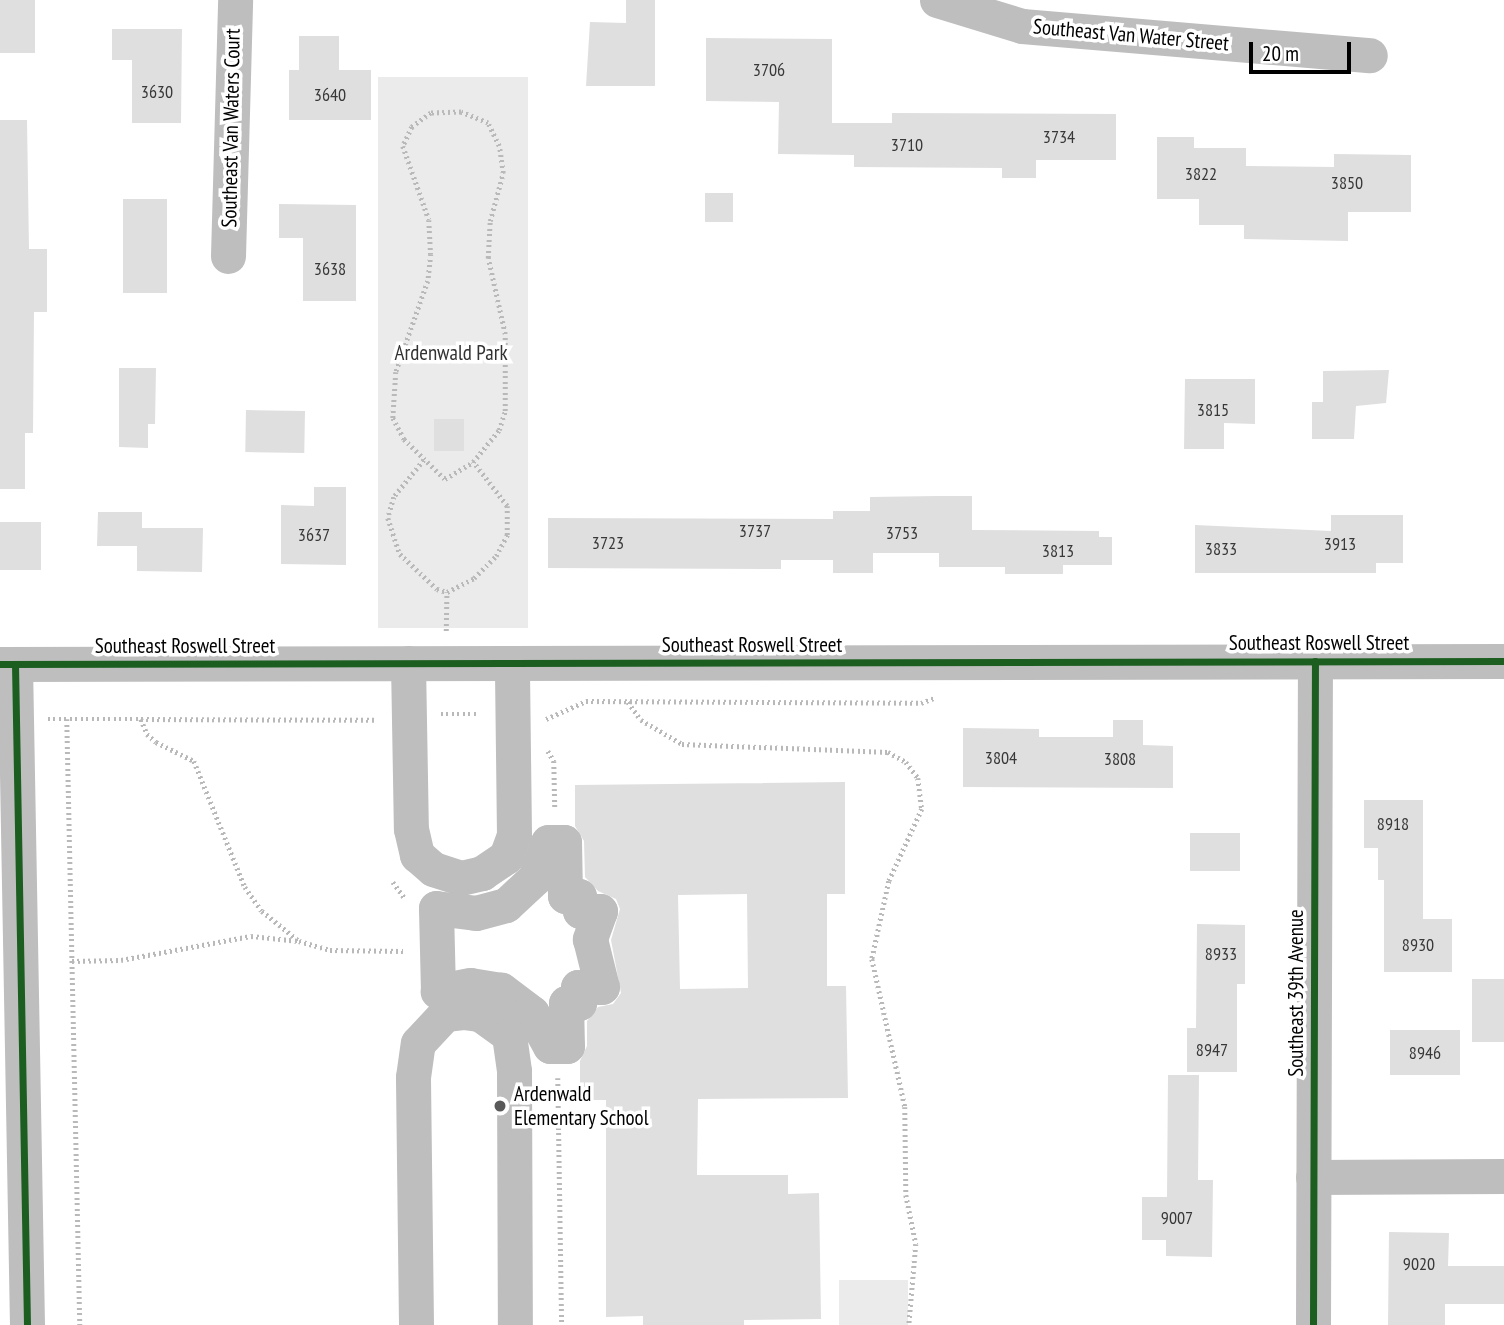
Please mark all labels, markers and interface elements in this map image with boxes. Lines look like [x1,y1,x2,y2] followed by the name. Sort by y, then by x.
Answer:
[1032,14,1230,56] street label: Southeast Van Water Street
[217,28,245,228] street label: Southeast Van Waters Court
[1252,28,1354,72] scale bar
[1262,40,1299,67] text: 20 m
[753,59,785,81] house number: 3706
[141,81,173,103] house number: 3630
[314,84,346,106] house number: 3640
[1043,126,1075,148] house number: 3734
[891,134,923,156] house number: 3710
[1185,163,1217,185] house number: 3822
[1331,172,1363,194] house number: 3850
[314,258,346,280] house number: 3638
[394,340,508,366] park label: Ardenwald Park
[1197,399,1229,421] house number: 3815
[739,520,771,542] house number: 3737
[886,522,918,544] house number: 3753
[298,524,330,546] house number: 3637
[592,532,624,554] house number: 3723
[1324,533,1356,555] house number: 3913
[1205,538,1237,560] house number: 3833
[1042,540,1074,562] house number: 3813
[1229,630,1409,656] street label: Southeast Roswell Street
[662,632,842,658] street label: Southeast Roswell Street
[95,633,275,659] street label: Southeast Roswell Street
[985,747,1017,769] house number: 3804
[1104,748,1136,770] house number: 3808
[1377,813,1409,835] house number: 8918
[1283,909,1309,1077] street label: Southeast 39th Avenue
[1402,934,1434,956] house number: 8930
[1205,943,1237,965] house number: 8933
[1196,1039,1228,1061] house number: 8947
[1409,1042,1441,1064] house number: 8946
[514,1081,649,1131] place label: Ardenwald Elementary School
[492,1098,508,1114] marker: Ardenwald Elementary School
[1161,1207,1193,1229] house number: 9007
[1403,1253,1435,1275] house number: 9020

